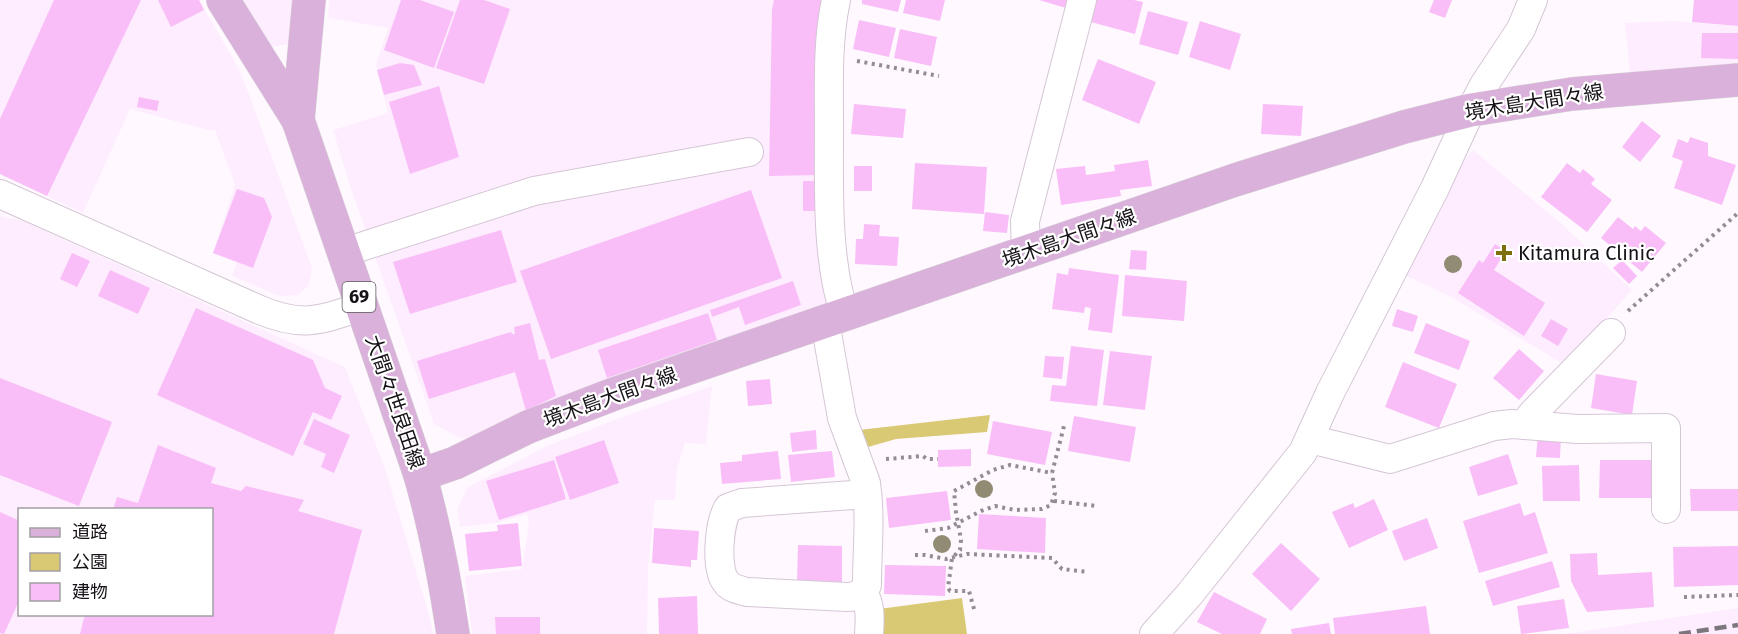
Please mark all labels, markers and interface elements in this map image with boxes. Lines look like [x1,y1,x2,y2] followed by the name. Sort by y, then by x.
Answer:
[1463,79,1605,125] street label: 境木島大間々線
[999,204,1139,272] street label: 境木島大間々線
[1518,241,1655,265] place label: Kitamura Clinic
[1495,244,1513,262] marker: Kitamura Clinic
[342,282,376,312] road number: 69
[361,332,429,472] street label: 大間々世良田線
[540,362,680,432] street label: 境木島大間々線
[18,508,213,616] legend
[72,521,108,543] text: 道路
[72,551,108,573] text: 公園
[72,581,108,603] text: 建物

